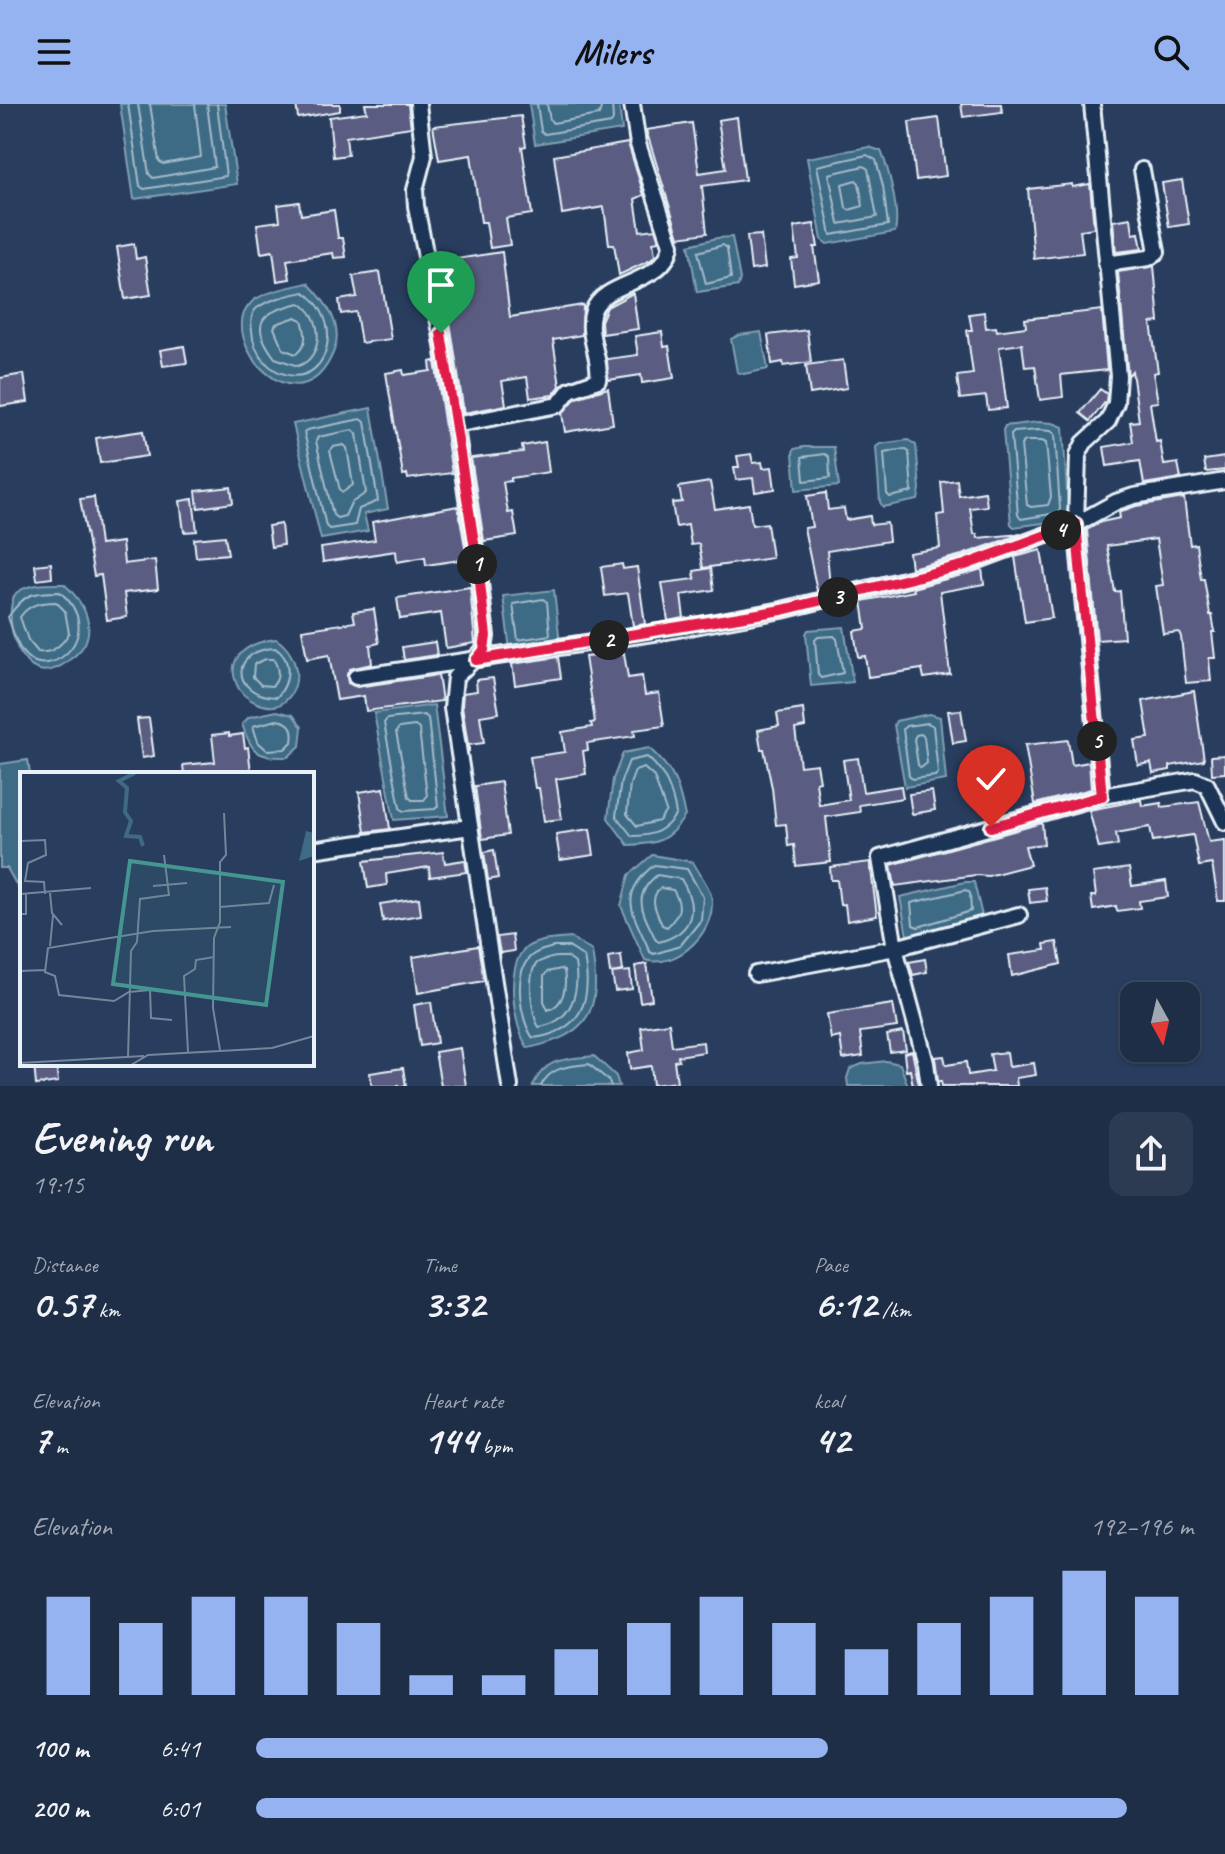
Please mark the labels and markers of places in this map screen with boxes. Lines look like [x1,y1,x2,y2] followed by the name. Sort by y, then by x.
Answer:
[407,251,475,333] pin
[1041,510,1081,550] pin: 4
[457,544,497,584] pin: 1
[818,577,858,617] pin: 3
[589,620,629,660] pin: 2
[1077,721,1117,761] pin: 5
[957,745,1025,827] pin

